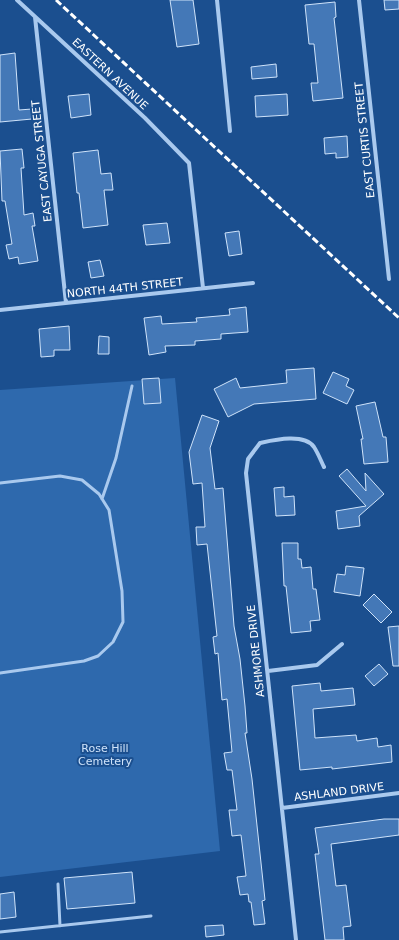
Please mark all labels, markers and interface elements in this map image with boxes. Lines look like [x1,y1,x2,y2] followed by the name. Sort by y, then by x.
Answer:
[69,35,151,113] street label: EASTERN AVENUE
[352,81,378,199] street label: EAST CURTIS STREET
[29,99,55,223] street label: EAST CAYUGA STREET
[66,275,184,301] street label: NORTH 44TH STREET
[245,604,267,698] street label: ASHMORE DRIVE
[78,742,133,768] park label: Rose Hill Cemetery
[293,780,385,804] street label: ASHLAND DRIVE

